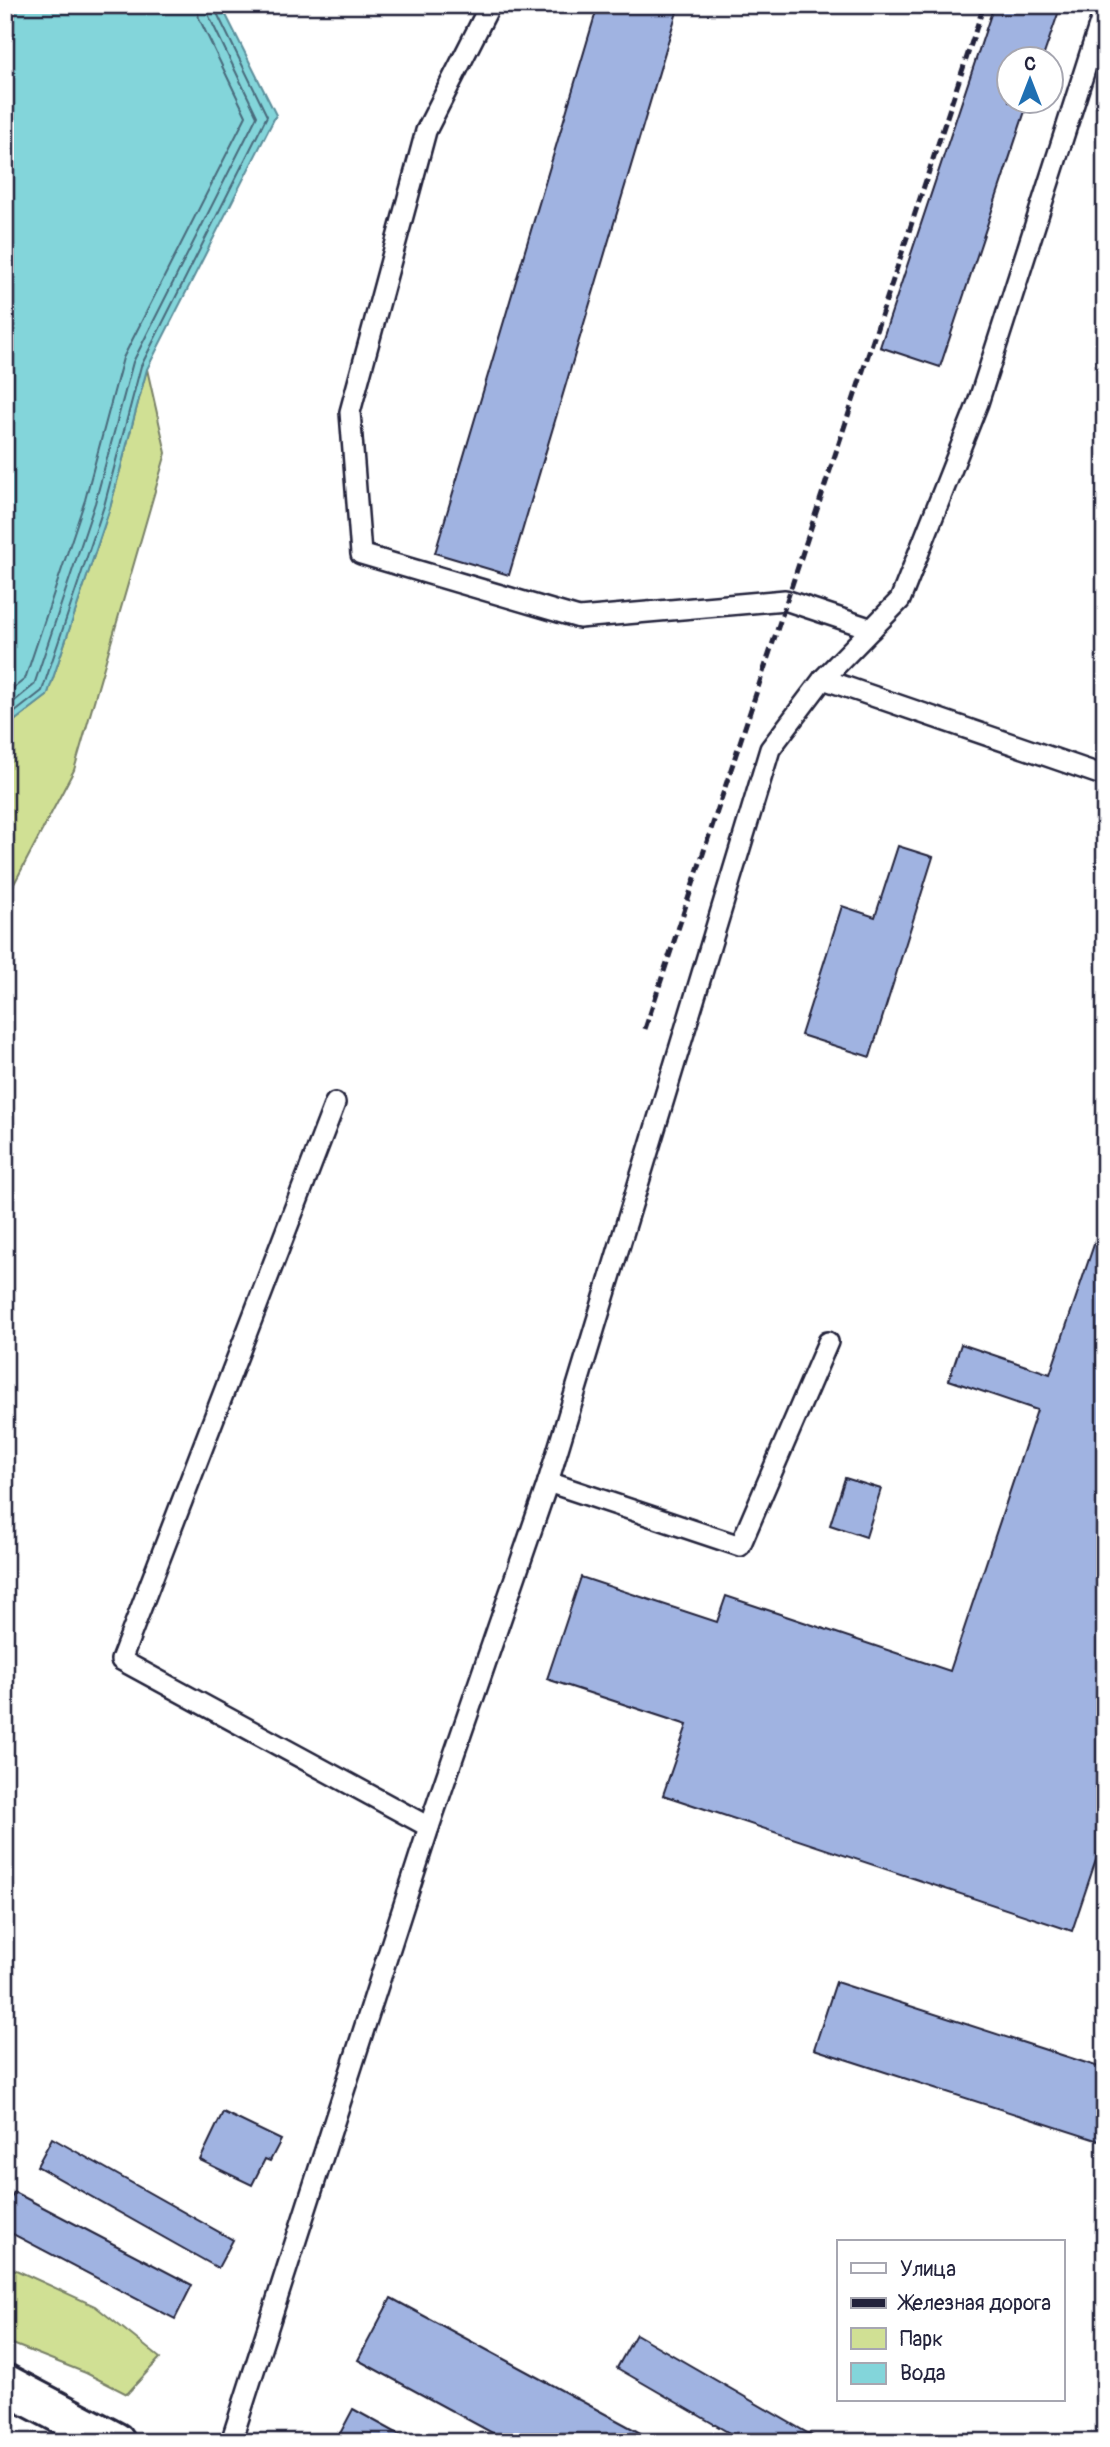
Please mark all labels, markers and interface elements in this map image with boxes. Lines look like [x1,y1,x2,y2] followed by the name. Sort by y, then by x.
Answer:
[995,46,1064,116] north arrow
[1024,52,1036,76] text: С
[837,2240,1064,2402] legend
[900,2256,956,2283] text: Улица
[897,2290,1051,2317] text: Железная дорога
[900,2326,943,2353] text: Парк
[900,2360,946,2387] text: Вода

